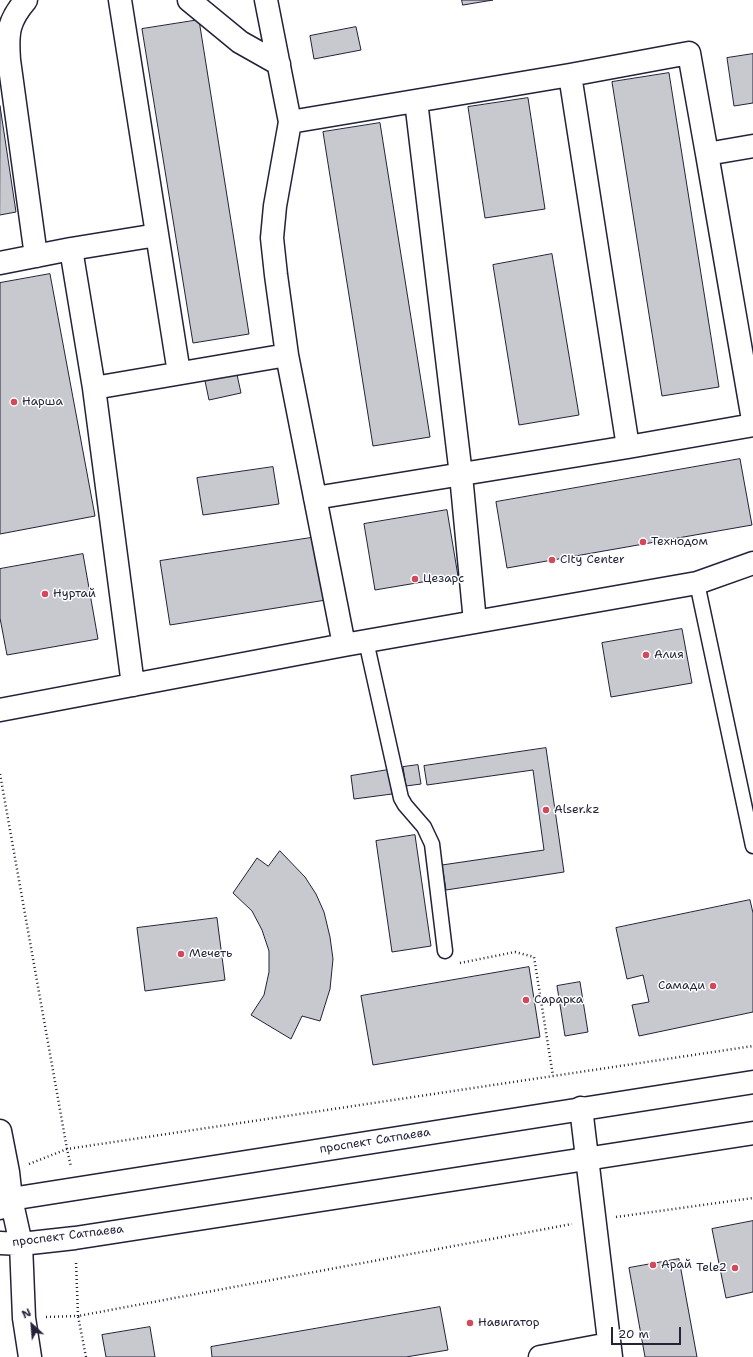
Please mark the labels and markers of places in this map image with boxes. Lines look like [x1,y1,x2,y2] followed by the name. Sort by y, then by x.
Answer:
[22,395,63,409] place label: Нарша
[9,397,19,407] marker: Нарша
[651,535,708,549] place label: Технодом
[638,537,648,547] marker: Технодом
[560,553,625,567] place label: City Center
[547,555,557,565] marker: City Center
[423,572,464,586] place label: Цезарс
[410,574,420,584] marker: Цезарс
[53,587,96,601] place label: Нуртай
[40,589,50,599] marker: Нуртай
[654,648,684,662] place label: Алия
[641,650,651,660] marker: Алия
[554,803,599,817] place label: Alser.kz
[541,805,551,815] marker: Alser.kz
[189,947,232,961] place label: Мечеть
[176,949,186,959] marker: Мечеть
[658,979,705,993] place label: Самади
[708,981,718,991] marker: Самади
[534,993,583,1007] place label: Сарарка
[521,995,531,1005] marker: Сарарка
[661,1258,692,1272] place label: Арай
[648,1260,658,1270] marker: Арай
[696,1261,727,1275] place label: Tele2
[730,1263,740,1273] marker: Tele2
[478,1316,540,1330] place label: Навигатор
[465,1318,475,1328] marker: Навигатор

